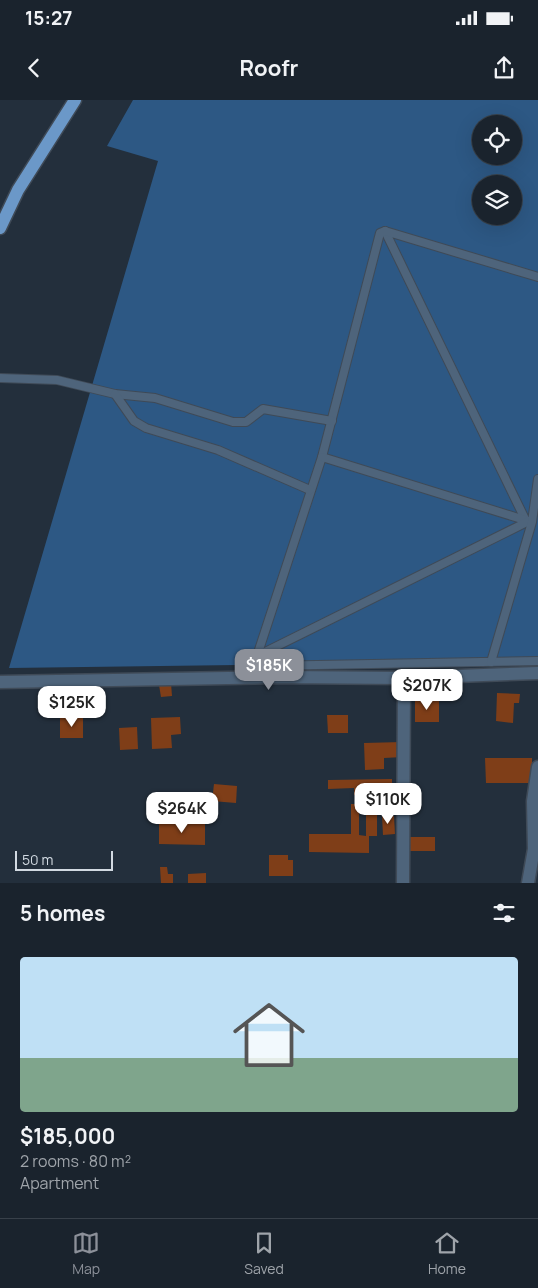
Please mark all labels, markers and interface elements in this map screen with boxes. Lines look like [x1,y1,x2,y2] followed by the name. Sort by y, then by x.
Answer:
[25,5,72,31] text: 15:27
[240,53,298,83] text: Roofr
[20,54,48,82] icon: back
[490,54,518,82] icon: share
[472,115,522,225] map controls
[472,115,522,165] button: locate
[472,175,522,225] button: layers
[234,648,304,691] pin: $185K
[246,654,292,676] text: $185K
[392,668,462,711] pin: $207K
[403,674,452,696] text: $207K
[37,686,107,728] pin: $125K
[49,691,95,713] text: $125K
[353,782,423,825] pin: $110K
[366,788,410,810] text: $110K
[147,792,217,834] pin: $264K
[157,797,207,819] text: $264K
[15,848,112,871] scale bar
[22,850,53,869] text: 50 m
[20,899,105,927] text: 5 homes
[490,899,518,927] icon: filters
[224,990,314,1080] icon: home
[20,1122,115,1150] text: $185,000
[20,1150,131,1172] text: 2 rooms · 80 m²
[20,1172,99,1194] text: Apartment
[72,1229,100,1278] tab: Map
[244,1229,284,1278] tab: Saved
[428,1229,466,1278] tab: Home

